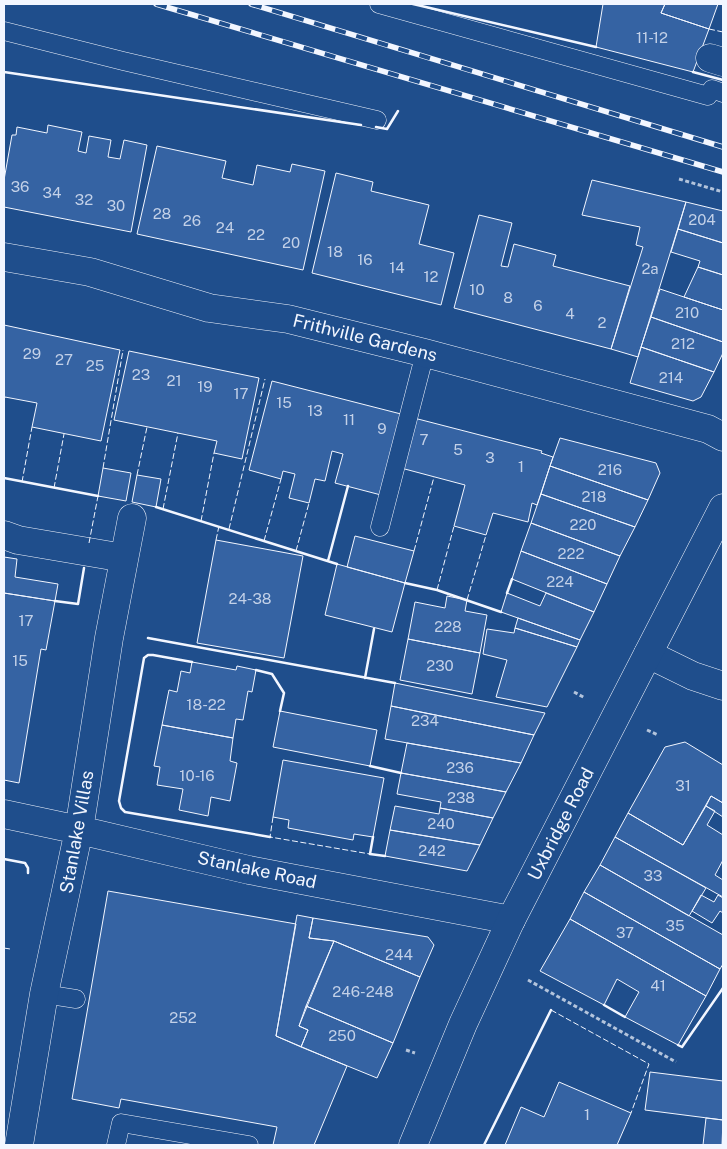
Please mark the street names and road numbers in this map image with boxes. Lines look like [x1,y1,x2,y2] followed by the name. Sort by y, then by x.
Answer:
[291,309,439,366] street label: Frithville Gardens
[523,764,598,884] street label: Uxbridge Road
[55,769,98,895] street label: Stanlake Villas
[196,847,319,892] street label: Stanlake Road

